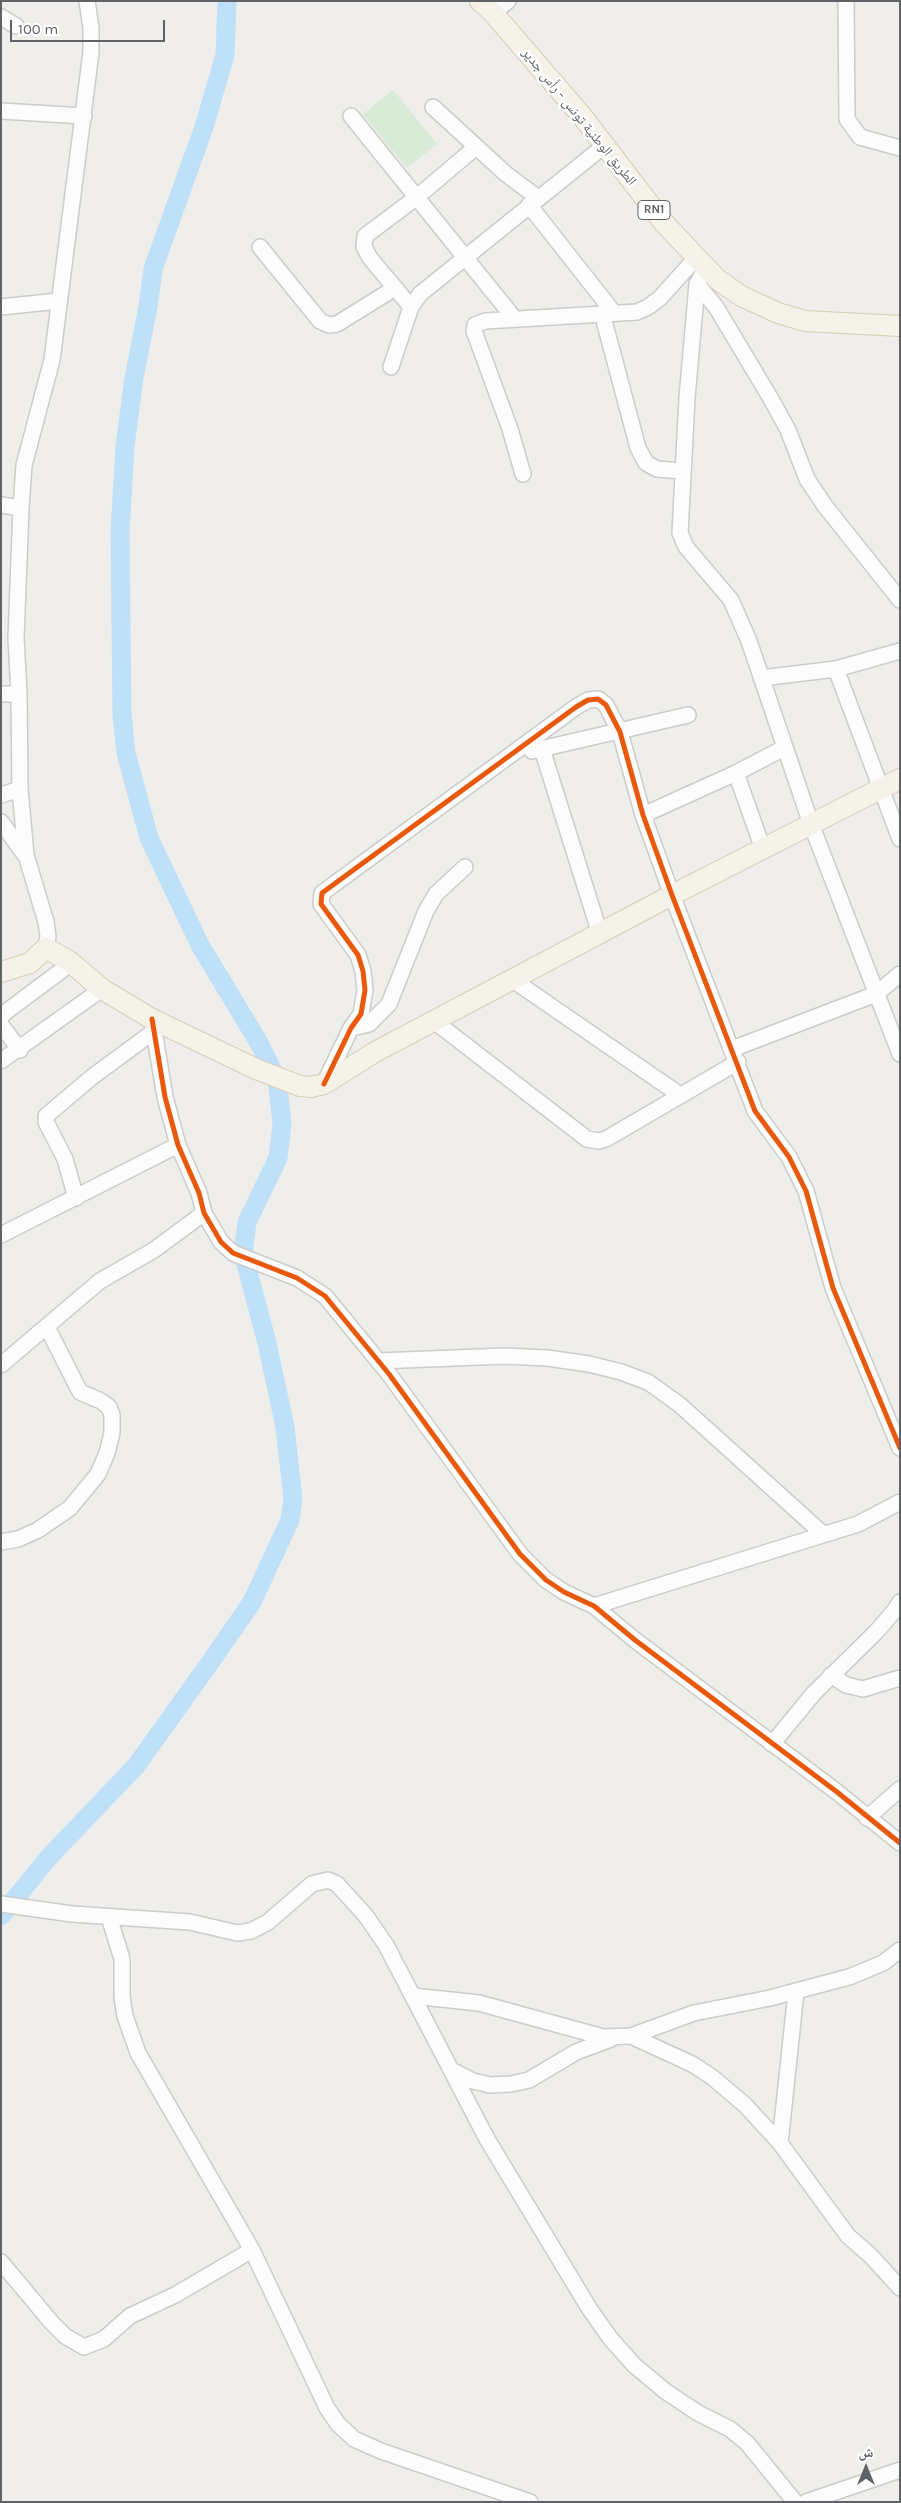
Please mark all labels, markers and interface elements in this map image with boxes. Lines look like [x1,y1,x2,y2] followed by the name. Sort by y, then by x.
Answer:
[12,10,168,42] scale bar
[18,20,58,38] text: 100 m
[518,45,640,189] street label: الطريق الوطنية تونس - رأس جدير
[638,200,670,220] road number: RN1
[841,2443,891,2493] north arrow
[859,2444,873,2461] text: ش

